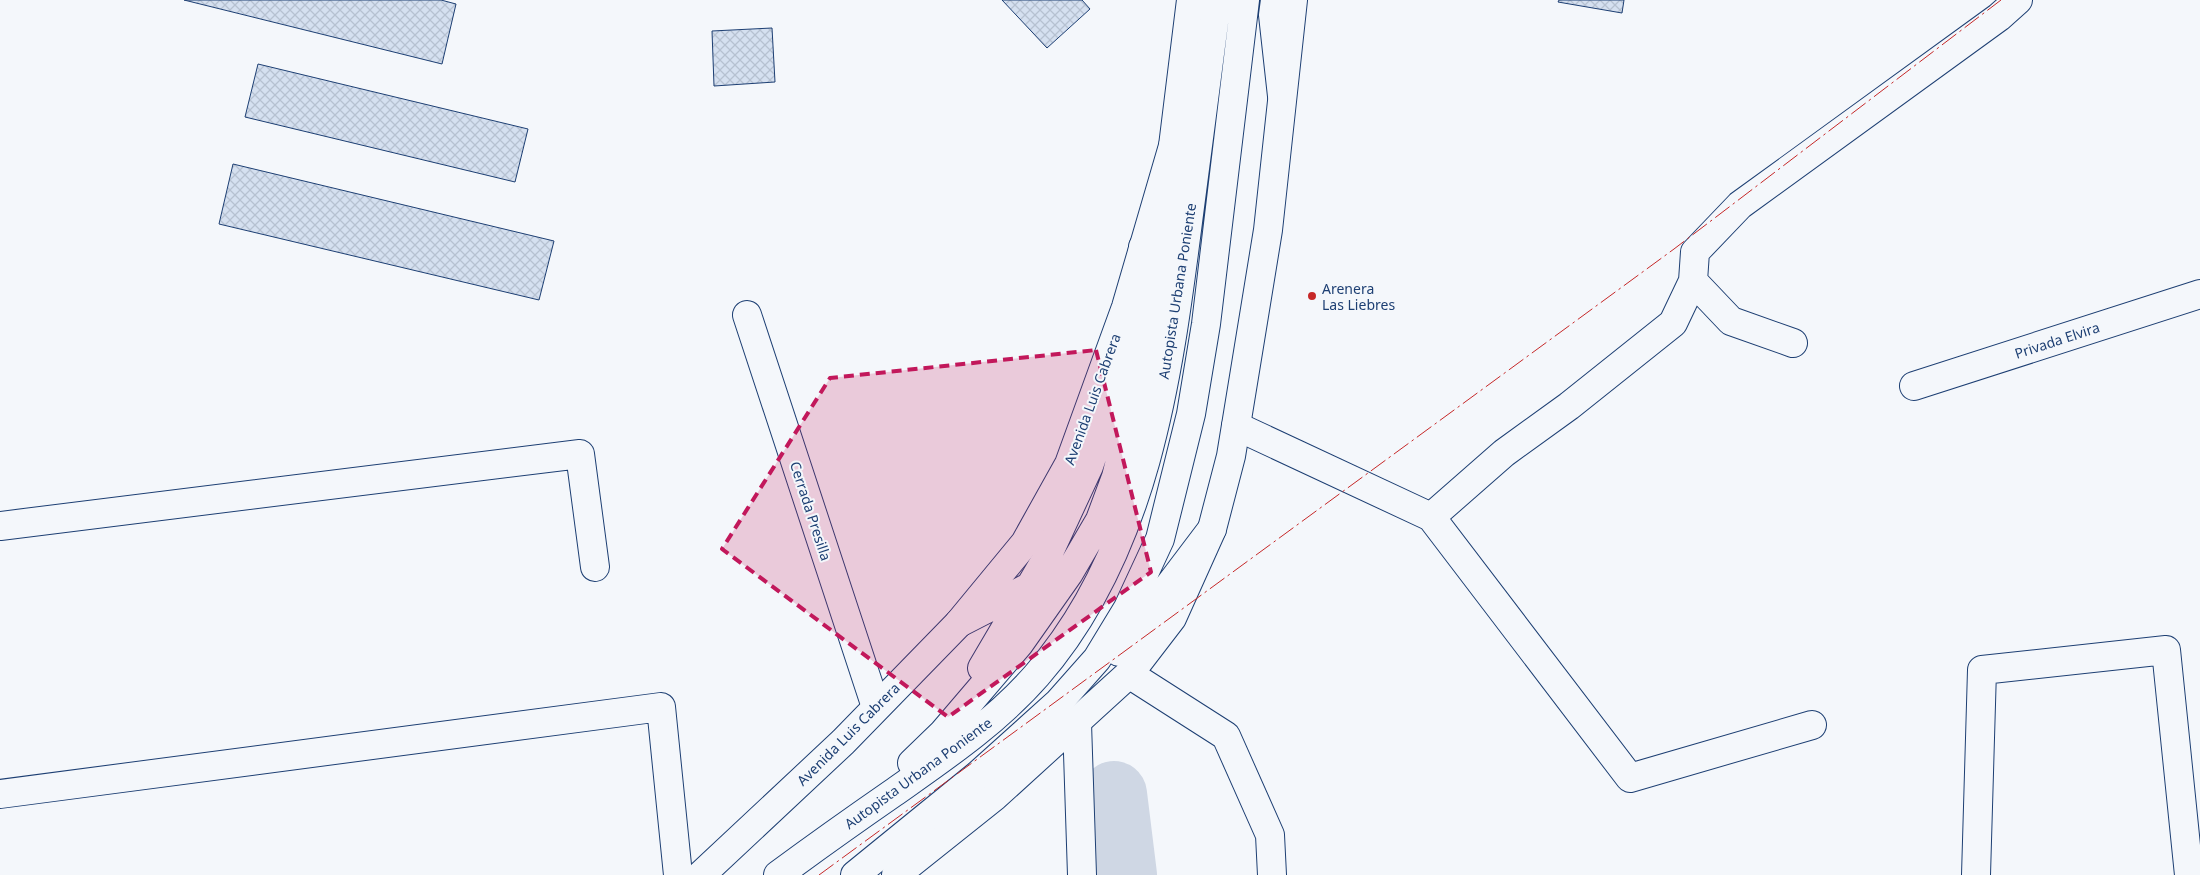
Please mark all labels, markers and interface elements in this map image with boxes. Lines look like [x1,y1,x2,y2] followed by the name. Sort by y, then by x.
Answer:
[1154,202,1200,380] street label: Autopista Urbana Poniente
[1322,279,1395,314] place label: Arenera Las Liebres
[1306,290,1318,302] marker: Arenera Las Liebres
[2012,317,2102,363] street label: Privada Elvira
[1059,331,1125,467] street label: Avenida Luis Cabrera
[786,459,836,563] street label: Cerrada Presilla
[792,678,904,790] street label: Avenida Luis Cabrera
[840,713,996,833] street label: Autopista Urbana Poniente

